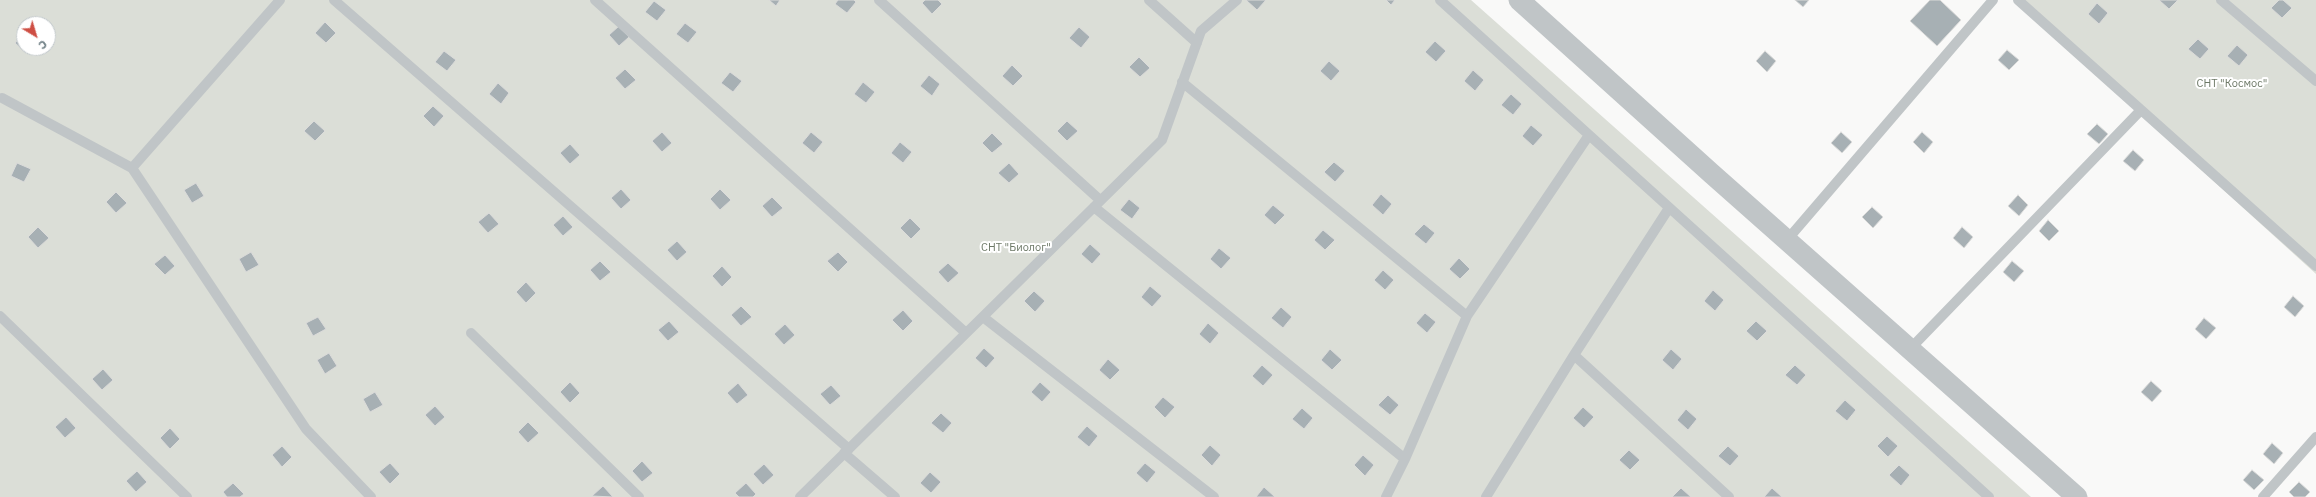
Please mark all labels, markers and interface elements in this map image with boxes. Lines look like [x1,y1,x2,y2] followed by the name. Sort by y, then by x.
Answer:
[16,16,56,56] north arrow
[36,37,50,52] text: С
[2197,77,2267,91] park label: СНТ "Космос"
[981,241,1051,255] park label: СНТ "Биолог"

